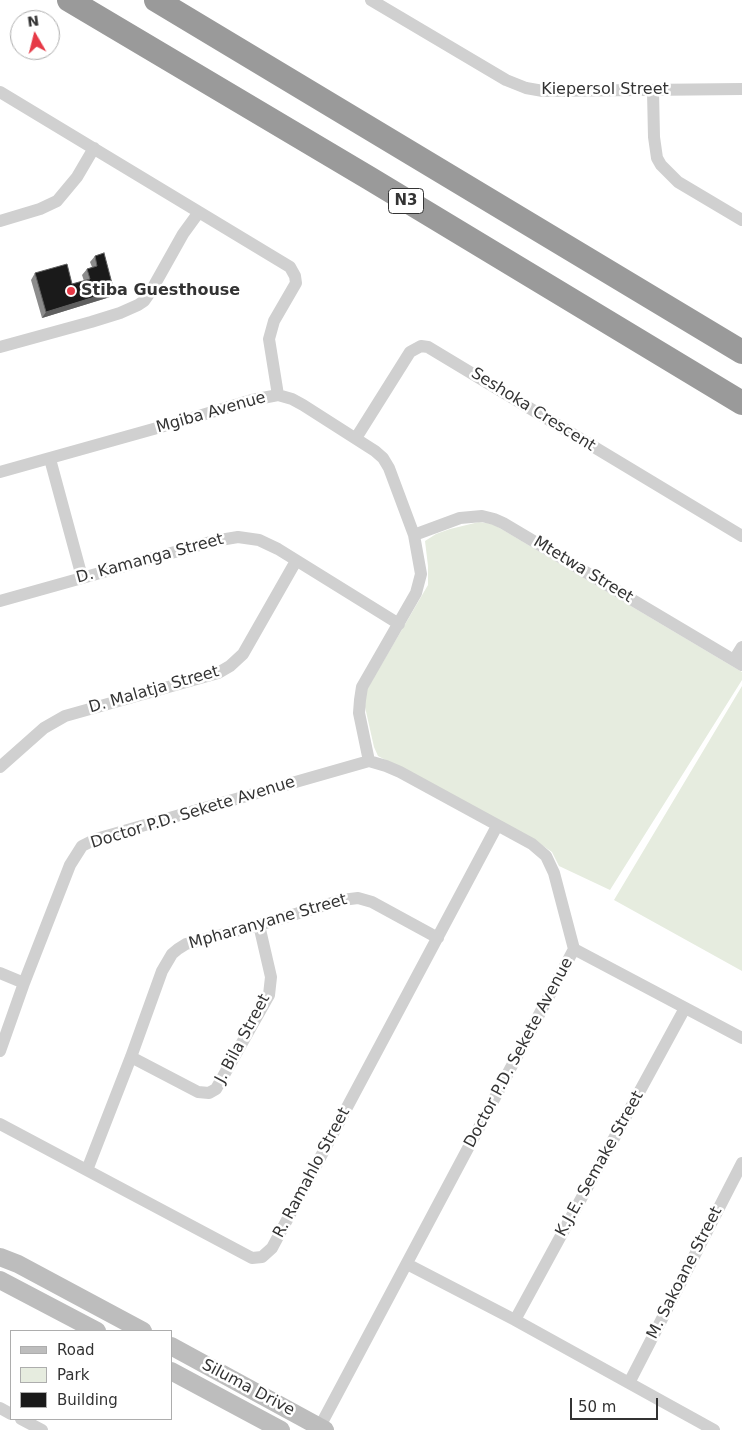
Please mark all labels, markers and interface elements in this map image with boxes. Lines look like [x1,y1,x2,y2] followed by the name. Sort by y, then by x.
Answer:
[10,10,60,60] north arrow
[26,12,40,30] text: N
[541,80,669,100] street label: Kiepersol Street
[388,188,424,214] road number: N3
[81,281,240,301] place label: Stiba Guesthouse
[65,285,77,297] marker: Stiba Guesthouse
[467,364,599,456] street label: Seshoka Crescent
[154,388,268,438] street label: Mgiba Avenue
[74,530,226,588] street label: D. Kamanga Street
[530,533,636,607] street label: Mtetwa Street
[87,662,221,718] street label: D. Malatja Street
[89,773,297,853] street label: Doctor P.D. Sekete Avenue
[187,890,349,954] street label: Mpharanyane Street
[461,955,577,1151] street label: Doctor P.D. Sekete Avenue
[211,991,275,1087] street label: J. Bila Street
[552,1088,648,1240] street label: K.J.E. Semake Street
[270,1105,354,1241] street label: R. Ramahlo Street
[643,1204,727,1342] street label: M. Sakoane Street
[10,1330,172,1420] legend
[57,1341,95,1359] text: Road
[198,1356,298,1420] street label: Siluma Drive
[57,1366,89,1384] text: Park
[572,1388,660,1420] scale bar
[57,1391,118,1409] text: Building
[578,1398,616,1416] text: 50 m

